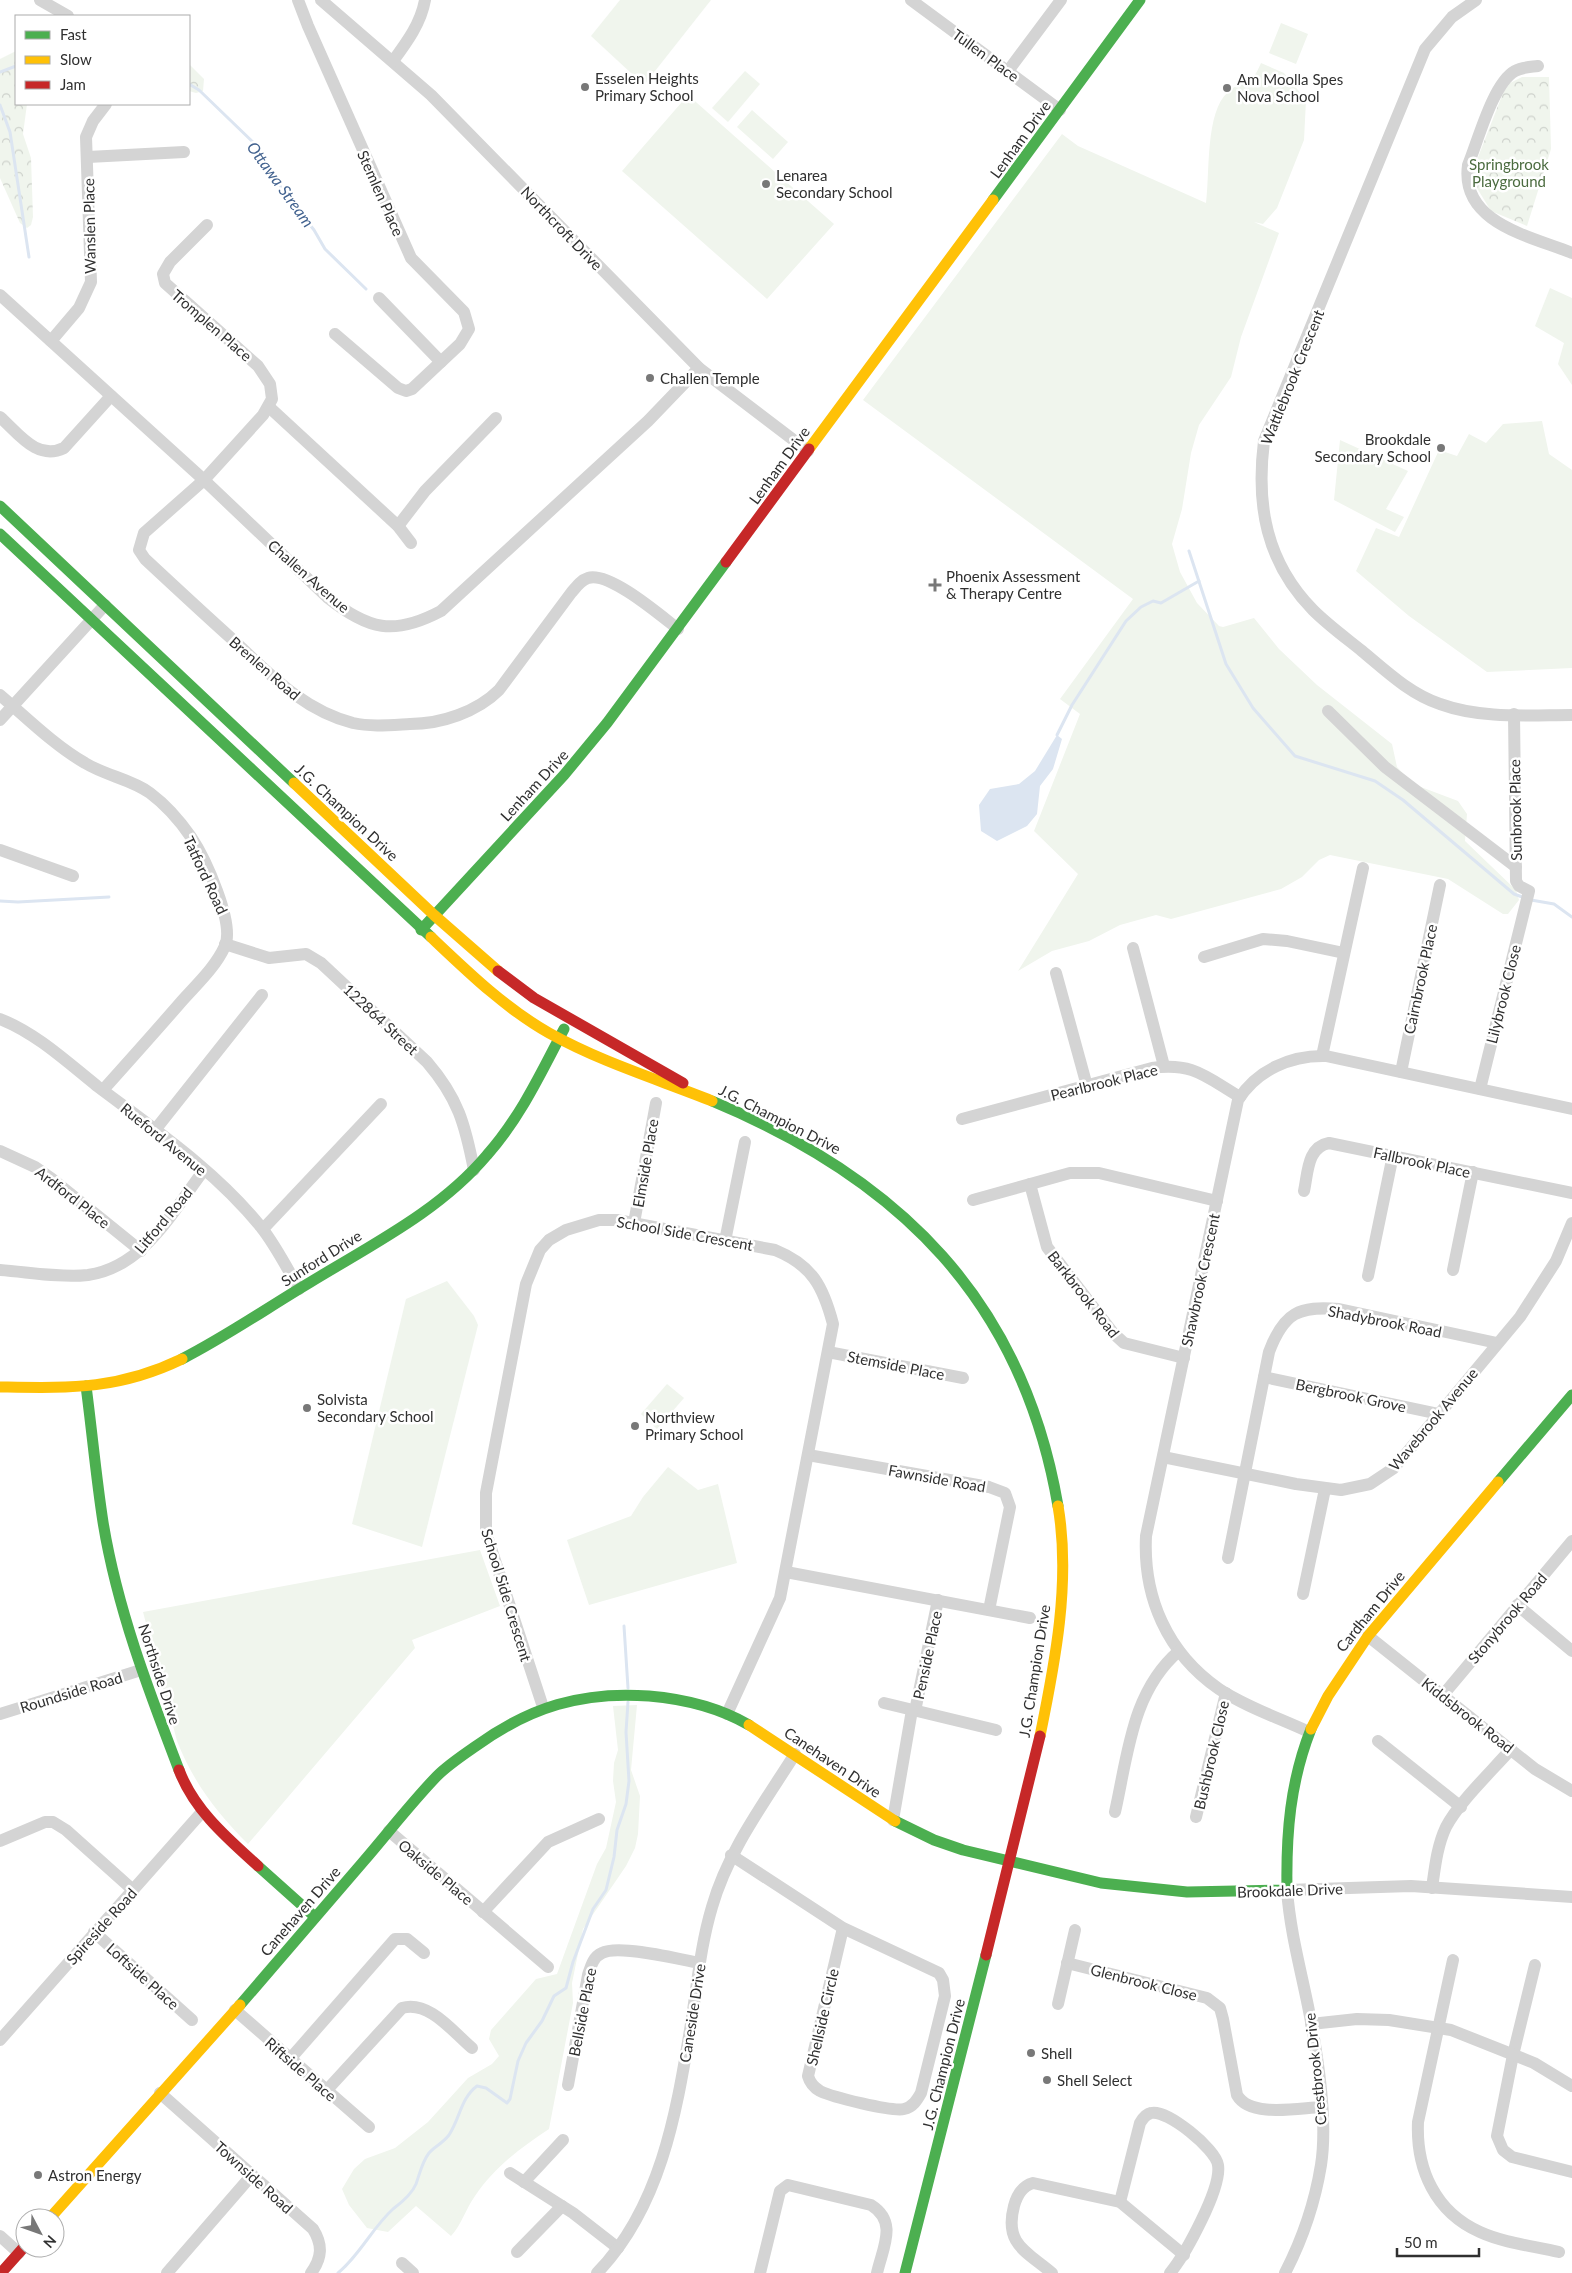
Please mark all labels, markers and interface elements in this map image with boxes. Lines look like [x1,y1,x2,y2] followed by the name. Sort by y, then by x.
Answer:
[15,15,190,105] legend
[60,25,87,43] text: Fast
[949,25,1023,85] street label: Tullen Place
[60,50,92,68] text: Slow
[595,69,699,104] place label: Esselen Heights Primary School
[1237,70,1343,105] place label: Am Moolla Spes Nova School
[60,75,86,93] text: Jam
[579,81,591,93] marker: Esselen Heights Primary School
[1221,82,1233,94] marker: Am Moolla Spes Nova School
[986,97,1054,181] street label: Lenham Drive
[244,138,318,230] water label: Ottawa Stream
[354,147,408,239] street label: Stemlen Place
[1469,155,1549,190] park label: Springbrook Playground
[776,166,893,201] place label: Lenarea Secondary School
[79,178,99,274] street label: Wanslen Place
[760,178,772,190] marker: Lenarea Secondary School
[518,182,607,274] street label: Northcroft Drive
[168,285,256,365] street label: Tromplen Place
[1257,306,1328,447] street label: Wattlebrook Crescent
[660,369,760,387] place label: Challen Temple
[644,372,656,384] marker: Challen Temple
[745,423,813,507] street label: Lenham Drive
[1314,430,1431,465] place label: Brookdale Secondary School
[1435,442,1447,454] marker: Brookdale Secondary School
[265,536,354,616] street label: Challen Avenue
[946,567,1081,602] place label: Phoenix Assessment & Therapy Centre
[928,578,942,592] marker: Phoenix Assessment & Therapy Centre
[226,632,304,704] street label: Brenlen Road
[496,745,572,824] street label: Lenham Drive
[1505,759,1525,861] street label: Sunbrook Place
[292,760,402,864] street label: J.G. Champion Drive
[180,833,232,917] street label: Tatford Road
[1400,922,1440,1036] street label: Cairnbrook Place
[1482,943,1524,1045] street label: Lilybrook Close
[340,980,423,1059] street label: 122864 Street
[1048,1060,1160,1104] street label: Pearlbrook Place
[716,1080,844,1158] street label: J.G. Champion Drive
[117,1099,211,1179] street label: Rueford Avenue
[628,1117,662,1209] street label: Elmside Place
[1372,1143,1472,1181] street label: Fallbrook Place
[32,1162,114,1232] street label: Ardford Place
[130,1183,196,1257] street label: Litford Road
[1177,1211,1223,1348] street label: Shawbrook Crescent
[615,1212,755,1254] street label: School Side Crescent
[278,1226,365,1290] street label: Sunford Drive
[1044,1247,1124,1341] street label: Barkbrook Road
[1327,1301,1443,1341] street label: Shadybrook Road
[846,1347,946,1383] street label: Stemside Place
[1385,1364,1481,1474] street label: Wavebrook Avenue
[1294,1375,1408,1415] street label: Bergbrook Grove
[317,1390,434,1425] place label: Solvista Secondary School
[301,1402,313,1414] marker: Solvista Secondary School
[645,1408,744,1443] place label: Northview Primary School
[629,1420,641,1432] marker: Northview Primary School
[887,1461,987,1495] street label: Fawnside Road
[478,1526,536,1664] street label: School Side Crescent
[1332,1567,1408,1655] street label: Cardham Drive
[1464,1569,1550,1667] street label: Stonybrook Road
[1015,1603,1053,1739] street label: J.G. Champion Drive
[909,1609,945,1701] street label: Penside Place
[135,1621,185,1727] street label: Northside Drive
[18,1668,124,1716] street label: Roundside Road
[1418,1673,1518,1757] street label: Kiddsbrook Road
[1190,1699,1232,1811] street label: Bushbrook Close
[781,1723,885,1801] street label: Canehaven Drive
[395,1836,477,1909] street label: Oakside Place
[256,1862,344,1959] street label: Canehaven Drive
[1237,1879,1343,1901] street label: Brookdale Drive
[62,1884,140,1968] street label: Spireside Road
[103,1939,183,2013] street label: Loftside Place
[1089,1960,1199,2004] street label: Glenbrook Close
[675,1962,709,2064] street label: Caneside Drive
[565,1966,599,2058] street label: Bellside Place
[802,1967,842,2067] street label: Shellside Circle
[918,1997,968,2131] street label: J.G. Champion Drive
[1300,2012,1330,2126] street label: Crestbrook Drive
[262,2033,340,2105] street label: Riftside Place
[1041,2044,1072,2062] place label: Shell
[1025,2047,1037,2059] marker: Shell
[1057,2071,1133,2089] place label: Shell Select
[1041,2074,1053,2086] marker: Shell Select
[211,2137,297,2217] street label: Townside Road
[48,2166,142,2184] place label: Astron Energy
[32,2169,44,2181] marker: Astron Energy
[15,2208,65,2258] north arrow
[1397,2226,1480,2258] scale bar
[40,2232,60,2252] text: N
[1404,2233,1438,2251] text: 50 m

